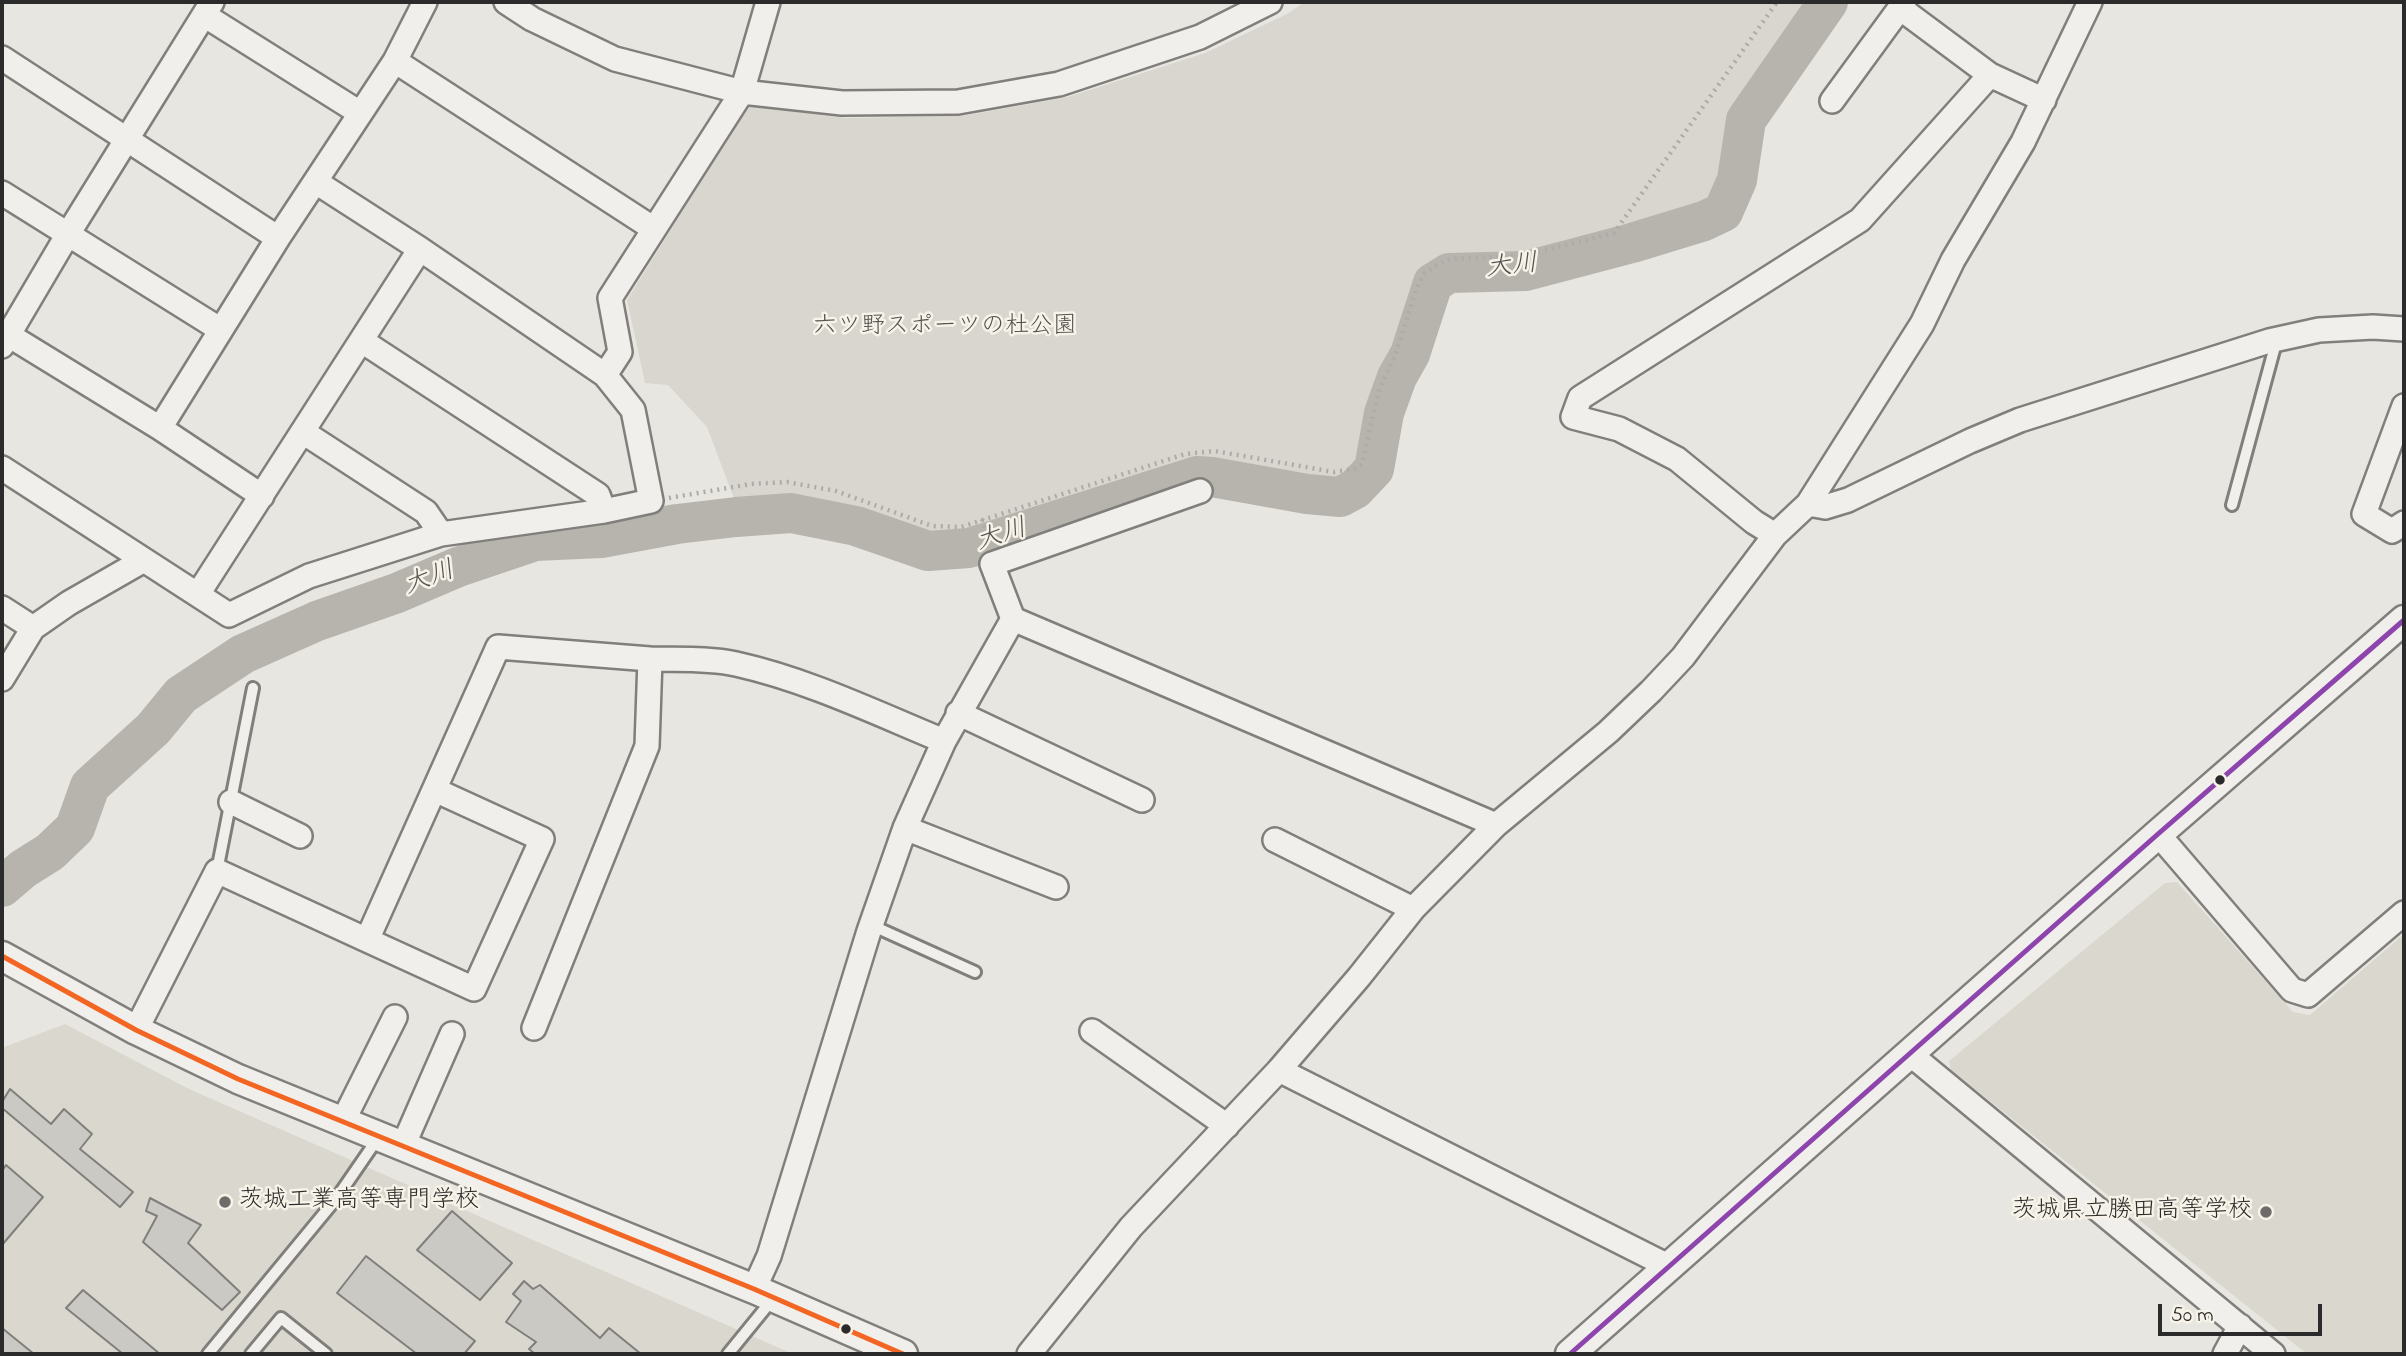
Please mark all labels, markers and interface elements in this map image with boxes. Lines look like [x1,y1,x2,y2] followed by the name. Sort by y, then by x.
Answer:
[1485,250,1539,286] water label: 大川
[813,314,1077,342] park label: 六ツ野スポーツの杜公園
[973,514,1031,560] water label: 大川
[400,556,460,604] water label: 大川
[2213,773,2227,787] unlabelled marker
[239,1188,479,1216] place label: 茨城工業高等専門学校
[217,1194,233,1210] marker: 茨城工業高等専門学校
[2012,1198,2252,1226] place label: 茨城県立勝田高等学校
[2258,1204,2274,1220] marker: 茨城県立勝田高等学校
[2161,1290,2326,1334] scale bar
[2171,1301,2214,1331] text: 50 m
[839,1322,853,1336] unlabelled marker

